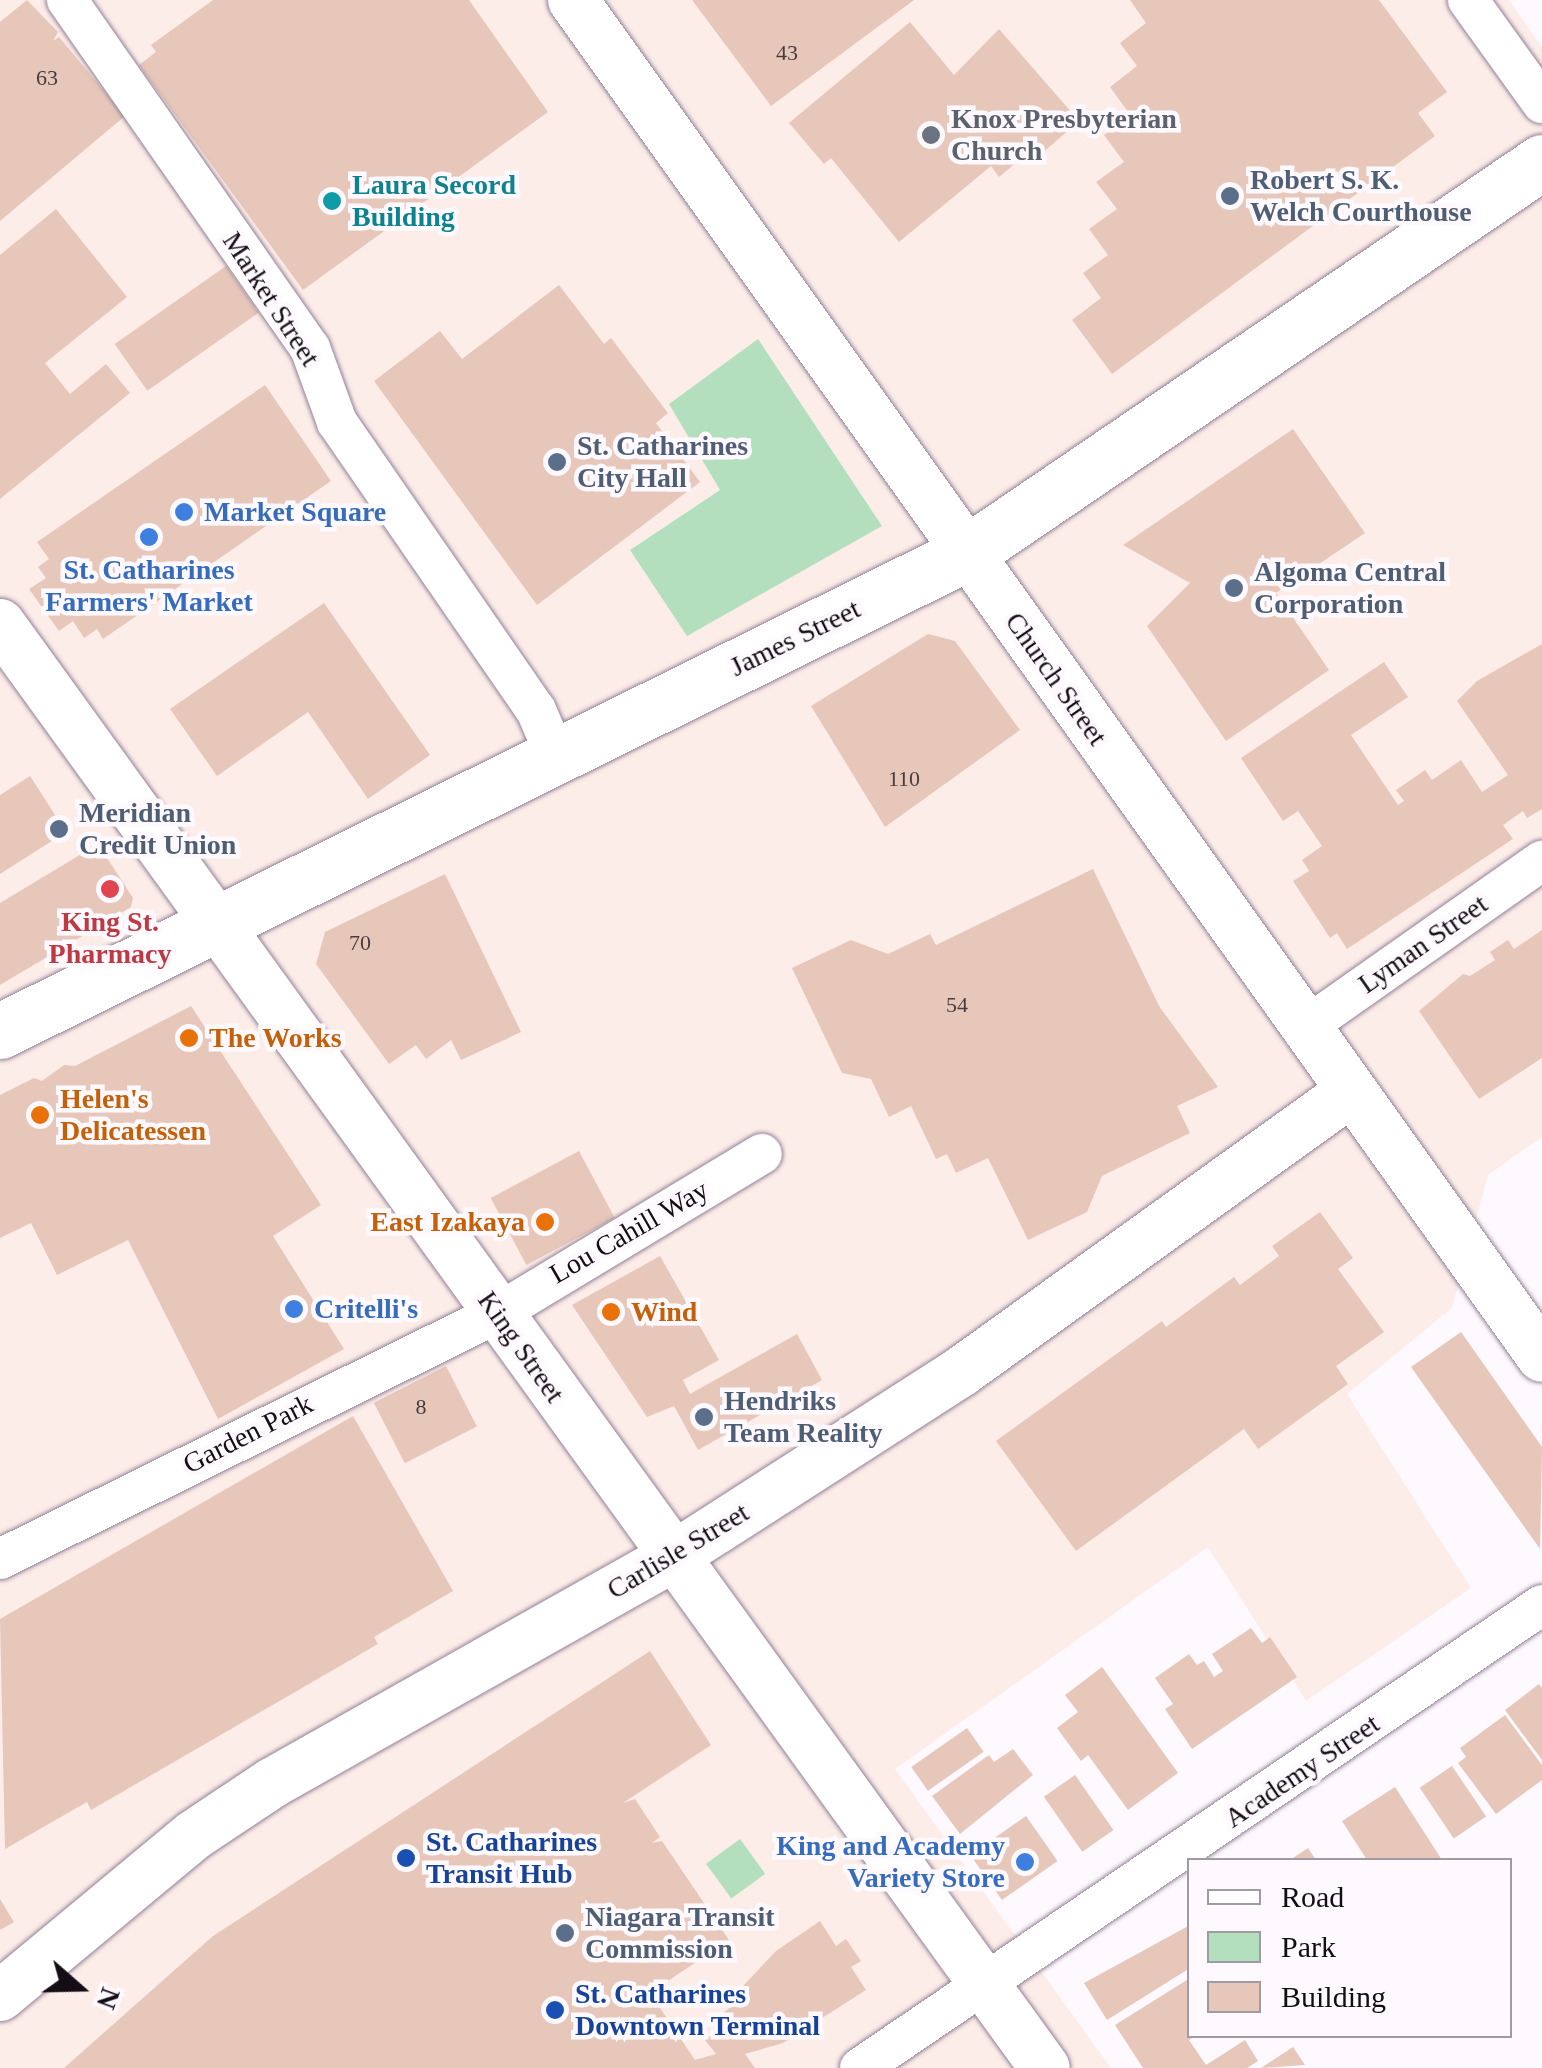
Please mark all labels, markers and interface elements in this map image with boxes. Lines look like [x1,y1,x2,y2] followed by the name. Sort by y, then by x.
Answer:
[776,40,798,66] house number: 43
[36,65,58,91] house number: 63
[951,102,1177,168] place label: Knox Presbyterian Church
[920,124,942,146] marker: Knox Presbyterian Church
[1250,163,1472,229] place label: Robert S. K. Welch Courthouse
[352,168,516,234] place label: Laura Secord Building
[1219,185,1241,207] marker: Robert S. K. Welch Courthouse
[321,190,343,212] marker: Laura Secord Building
[215,226,327,372] street label: Market Street
[577,429,748,495] place label: St. Catharines City Hall
[546,451,568,473] marker: St. Catharines City Hall
[204,495,386,529] place label: Market Square
[173,501,195,523] marker: Market Square
[138,526,160,548] marker: St. Catharines Farmers' Market
[45,553,253,619] place label: St. Catharines Farmers' Market
[1254,555,1446,621] place label: Algoma Central Corporation
[1223,577,1245,599] marker: Algoma Central Corporation
[724,592,866,684] street label: James Street
[998,606,1114,752] street label: Church Street
[888,766,920,792] house number: 110
[79,796,236,862] place label: Meridian Credit Union
[48,818,70,840] marker: Meridian Credit Union
[99,878,121,900] marker: King St. Pharmacy
[1352,887,1494,1001] street label: Lyman Street
[49,905,171,971] place label: King St. Pharmacy
[349,930,371,956] house number: 70
[946,992,968,1018] house number: 54
[209,1021,342,1055] place label: The Works
[178,1027,200,1049] marker: The Works
[60,1082,206,1148] place label: Helen's Delicatessen
[29,1104,51,1126] marker: Helen's Delicatessen
[543,1173,715,1291] street label: Lou Cahill Way
[370,1205,525,1239] place label: East Izakaya
[534,1211,556,1233] marker: East Izakaya
[470,1285,572,1409] street label: King Street
[314,1292,418,1326] place label: Critelli's
[631,1295,697,1329] place label: Wind
[283,1298,305,1320] marker: Critelli's
[600,1301,622,1323] marker: Wind
[724,1384,882,1450] place label: Hendriks Team Reality
[178,1387,318,1481] street label: Garden Park
[416,1394,426,1420] house number: 8
[693,1406,715,1428] marker: Hendriks Team Reality
[601,1496,755,1606] street label: Carlisle Street
[1218,1707,1386,1835] street label: Academy Street
[426,1825,597,1891] place label: St. Catharines Transit Hub
[775,1829,1005,1895] place label: King and Academy Variety Store
[395,1847,417,1869] marker: St. Catharines Transit Hub
[1014,1851,1036,1873] marker: King and Academy Variety Store
[1187,1858,1512,2038] legend
[1281,1880,1344,1913] text: Road
[585,1900,775,1966] place label: Niagara Transit Commission
[554,1922,576,1944] marker: Niagara Transit Commission
[1281,1930,1336,1963] text: Park
[30,1938,130,2038] north arrow
[575,1977,821,2043] place label: St. Catharines Downtown Terminal
[1281,1980,1386,2013] text: Building
[91,1984,127,2013] text: N
[544,1999,566,2021] marker: St. Catharines Downtown Terminal

